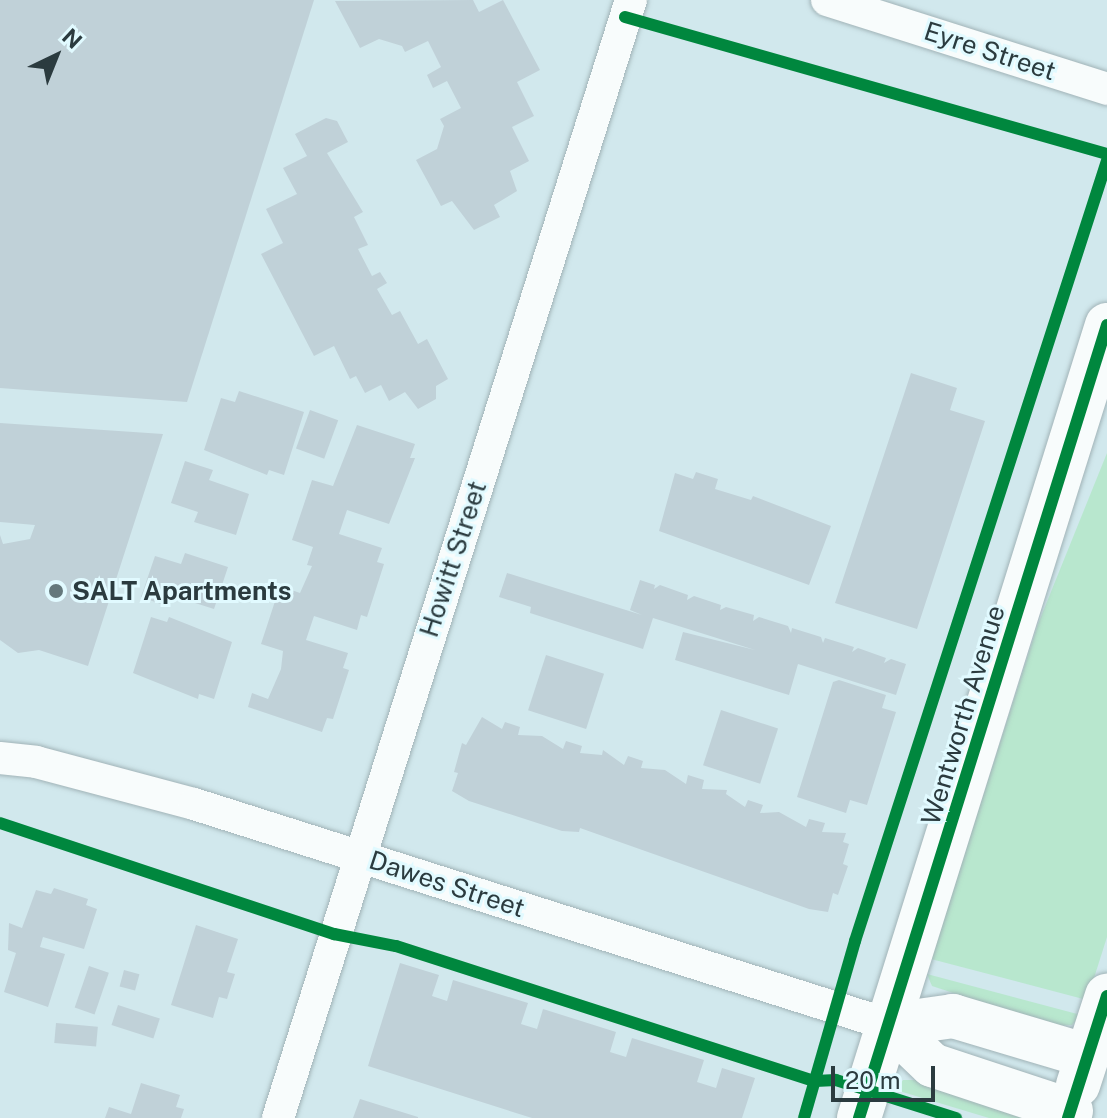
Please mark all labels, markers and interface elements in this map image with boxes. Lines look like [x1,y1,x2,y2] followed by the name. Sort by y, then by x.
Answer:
[920,15,1060,87] street label: Eyre Street
[16,16,96,96] north arrow
[57,23,88,54] text: N
[413,477,493,641] street label: Howitt Street
[72,575,291,607] place label: SALT Apartments
[47,582,65,600] marker: SALT Apartments
[915,601,1011,829] street label: Wentworth Avenue
[365,844,529,924] street label: Dawes Street
[835,1050,939,1100] scale bar
[845,1066,901,1094] text: 20 m

